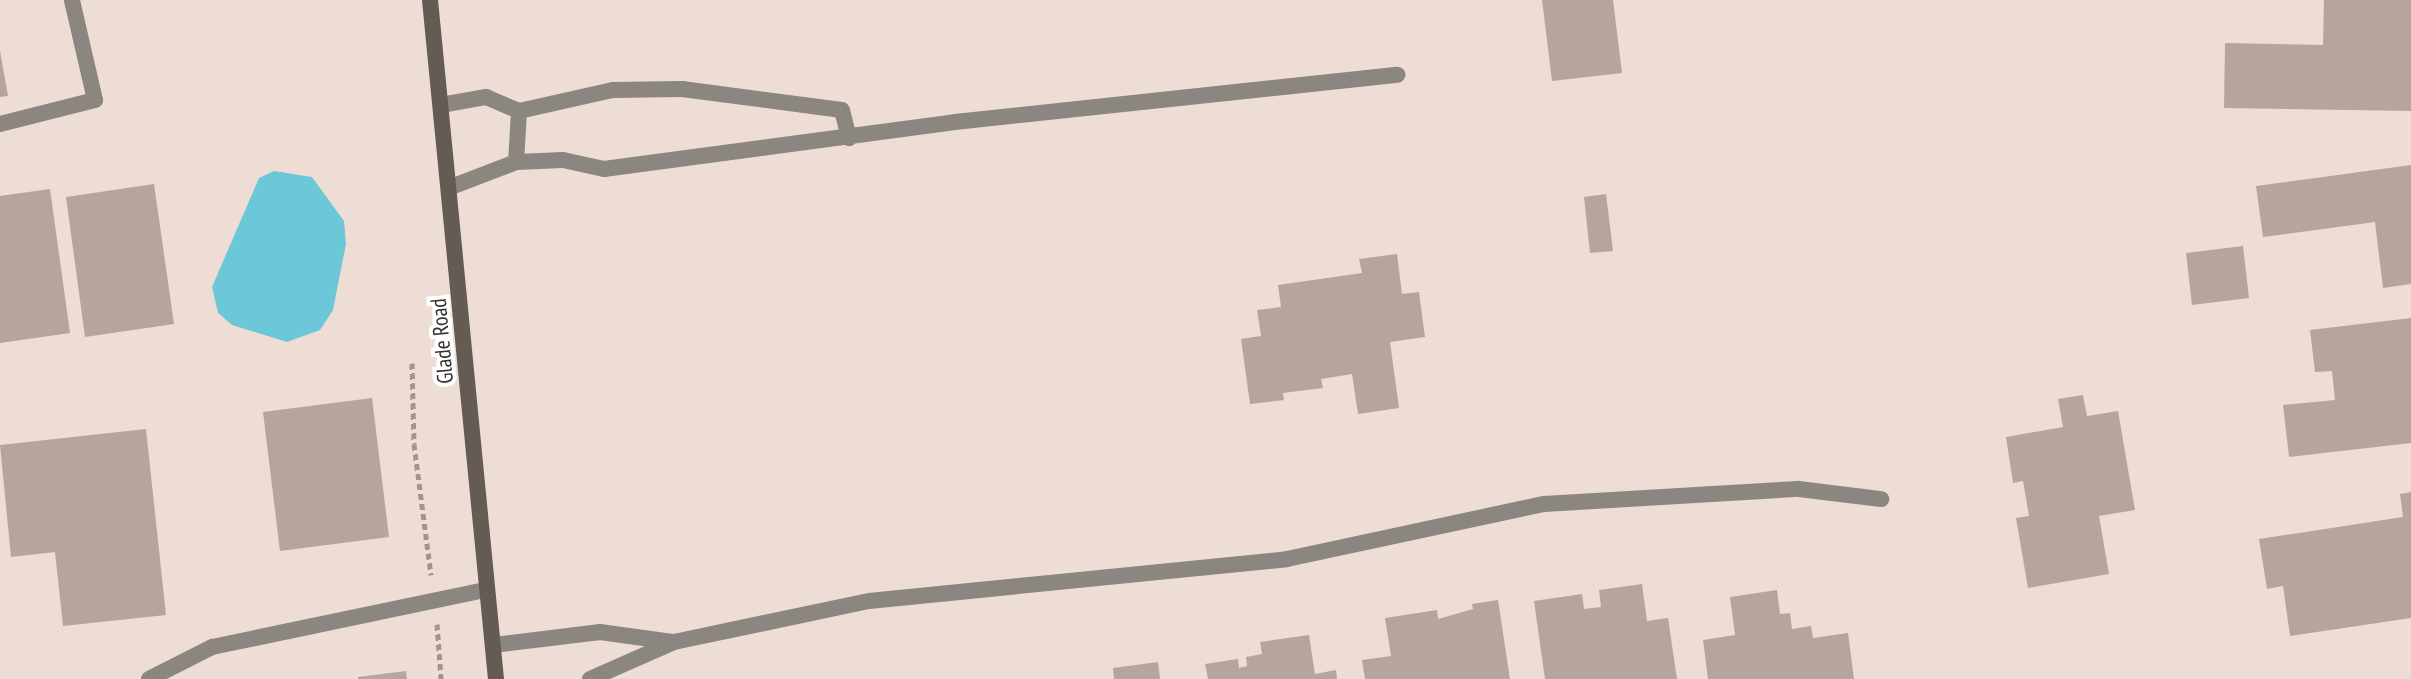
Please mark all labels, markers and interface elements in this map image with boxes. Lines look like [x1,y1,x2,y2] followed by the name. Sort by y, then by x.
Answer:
[425,297,459,385] street label: Glade Road

